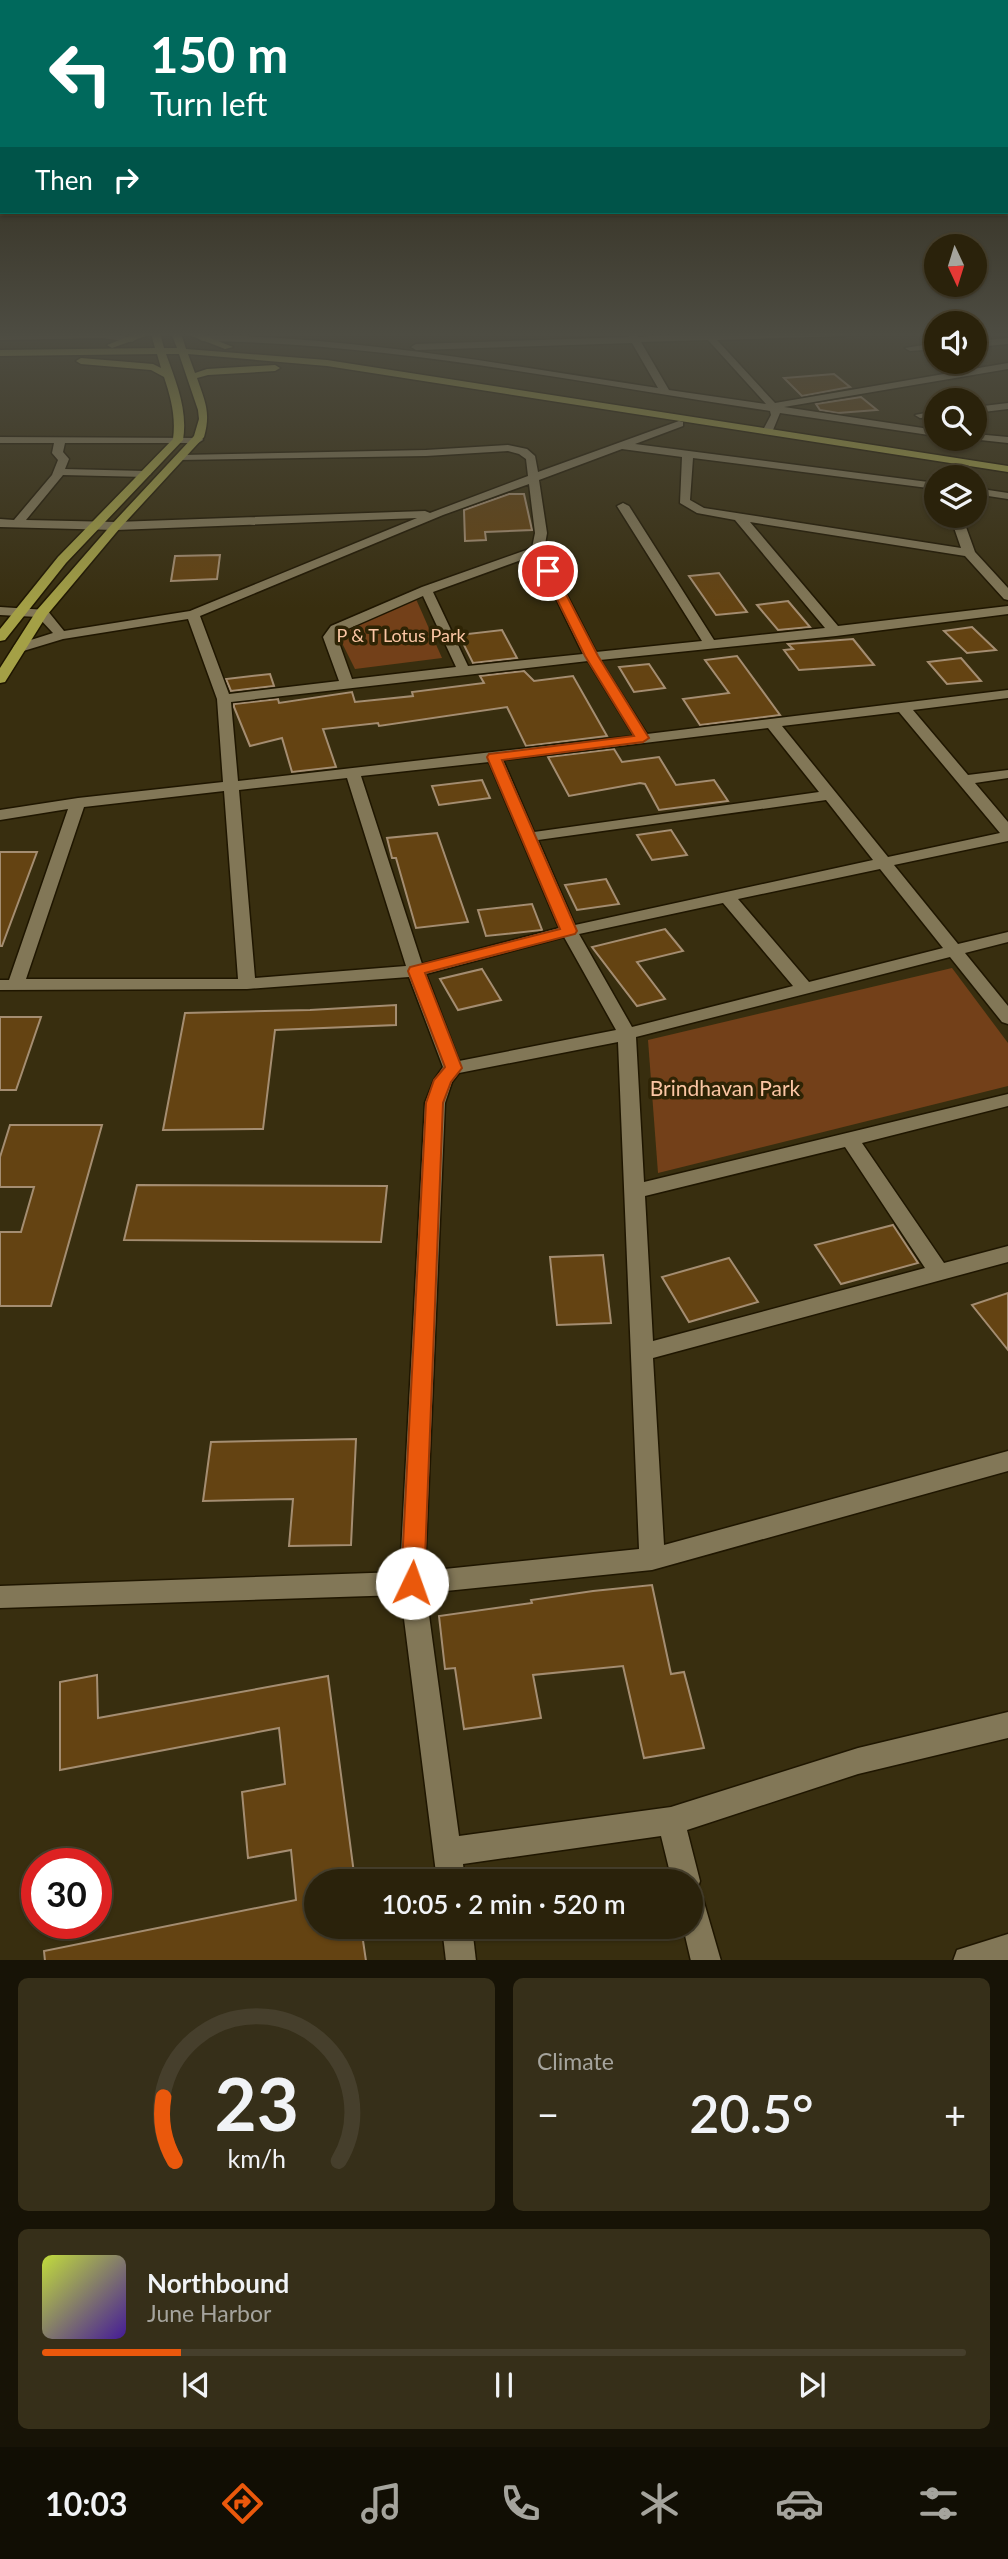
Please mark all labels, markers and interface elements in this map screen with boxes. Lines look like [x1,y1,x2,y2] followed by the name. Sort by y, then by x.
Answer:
[150,25,288,83] text: 150 m
[35,28,126,119] icon: left
[150,84,267,123] text: Turn left
[107,161,145,199] icon: right
[35,164,93,196] text: Then
[924,234,987,298] north arrow
[924,234,987,528] map controls
[924,311,987,374] button: sound
[924,388,987,451] button: search
[924,465,987,528] button: layers
[518,541,578,601] pin
[529,552,567,590] icon: arrive
[336,624,466,646] park label: P & T Lotus Park
[650,1075,801,1100] park label: Brindhavan Park
[375,1546,449,1620] position arrow
[21,1848,112,1939] speed limit sign: 30
[381,1888,626,1920] text: 10:05 · 2 min · 520 m
[537,2047,614,2075] text: Climate
[214,2059,299,2147] text: 23
[689,2082,814,2144] text: 20.5°
[537,2091,559,2137] text: −
[944,2091,966,2137] text: +
[227,2142,286,2172] text: km/h
[147,2267,289,2299] text: Northbound
[147,2299,271,2327] text: June Harbor
[177,2366,215,2404] icon: previous
[485,2366,523,2404] icon: pause
[793,2366,831,2404] icon: next
[218,2479,267,2528] icon: directions
[357,2479,406,2528] icon: music
[496,2479,545,2528] icon: phone
[635,2479,684,2528] icon: climate
[775,2479,824,2528] icon: car
[914,2479,963,2528] icon: filters
[45,2484,128,2523] text: 10:03

